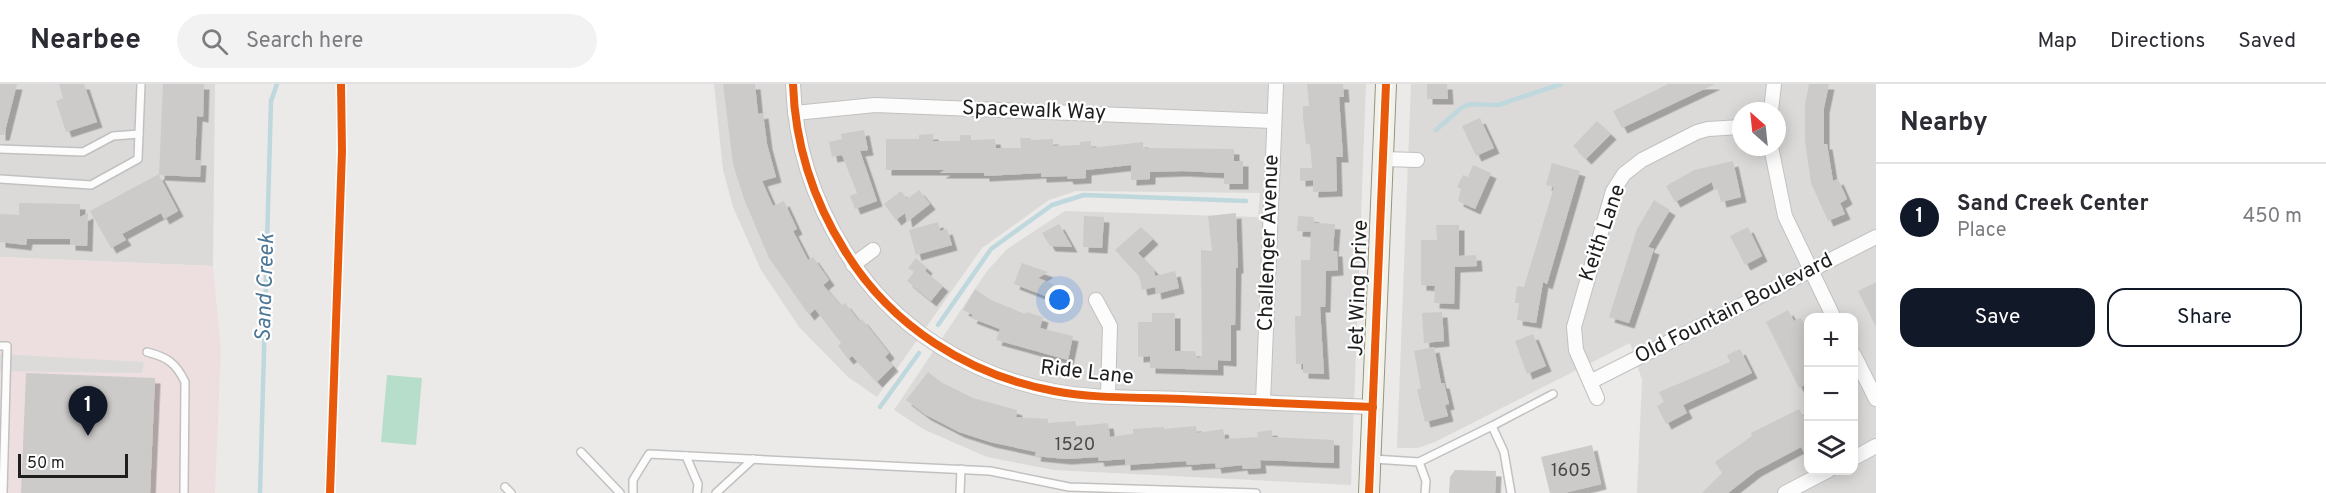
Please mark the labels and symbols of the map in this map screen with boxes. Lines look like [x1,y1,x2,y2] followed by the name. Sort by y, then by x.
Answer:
[962,95,1106,127] street label: Spacewalk Way
[1732,102,1786,156] north arrow
[1252,154,1286,332] street label: Challenger Avenue
[1574,181,1632,285] street label: Keith Lane
[1343,219,1375,357] street label: Jet Wing Drive
[251,232,281,343] water label: Sand Creek
[1630,247,1838,371] street label: Old Fountain Boulevard
[1045,285,1074,314] your location
[1039,355,1135,391] street label: Ride Lane
[68,386,107,436] pin: 1
[1055,434,1095,457] house number: 1520
[18,451,128,478] scale bar
[1551,460,1591,483] house number: 1605

